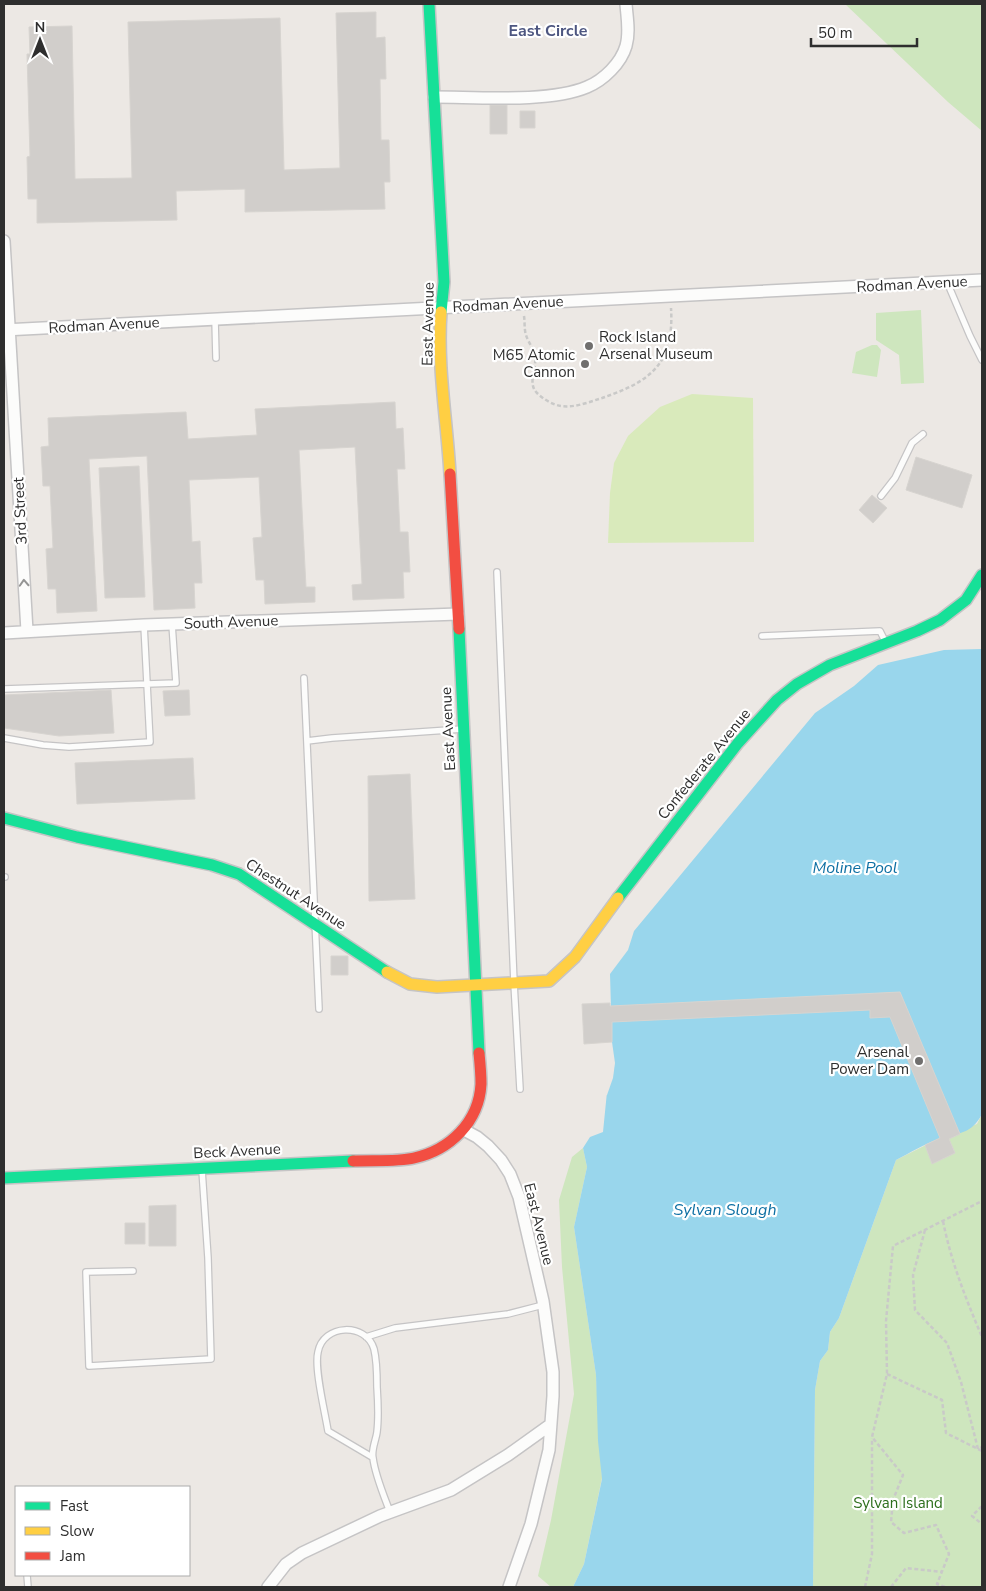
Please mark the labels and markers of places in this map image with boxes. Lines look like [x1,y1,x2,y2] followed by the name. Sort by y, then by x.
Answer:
[599,327,713,364] place label: Rock Island Arsenal Museum
[583,340,595,352] marker: Rock Island Arsenal Museum
[493,345,575,382] place label: M65 Atomic Cannon
[579,358,591,370] marker: M65 Atomic Cannon
[830,1042,910,1079] place label: Arsenal Power Dam
[913,1055,925,1067] marker: Arsenal Power Dam

